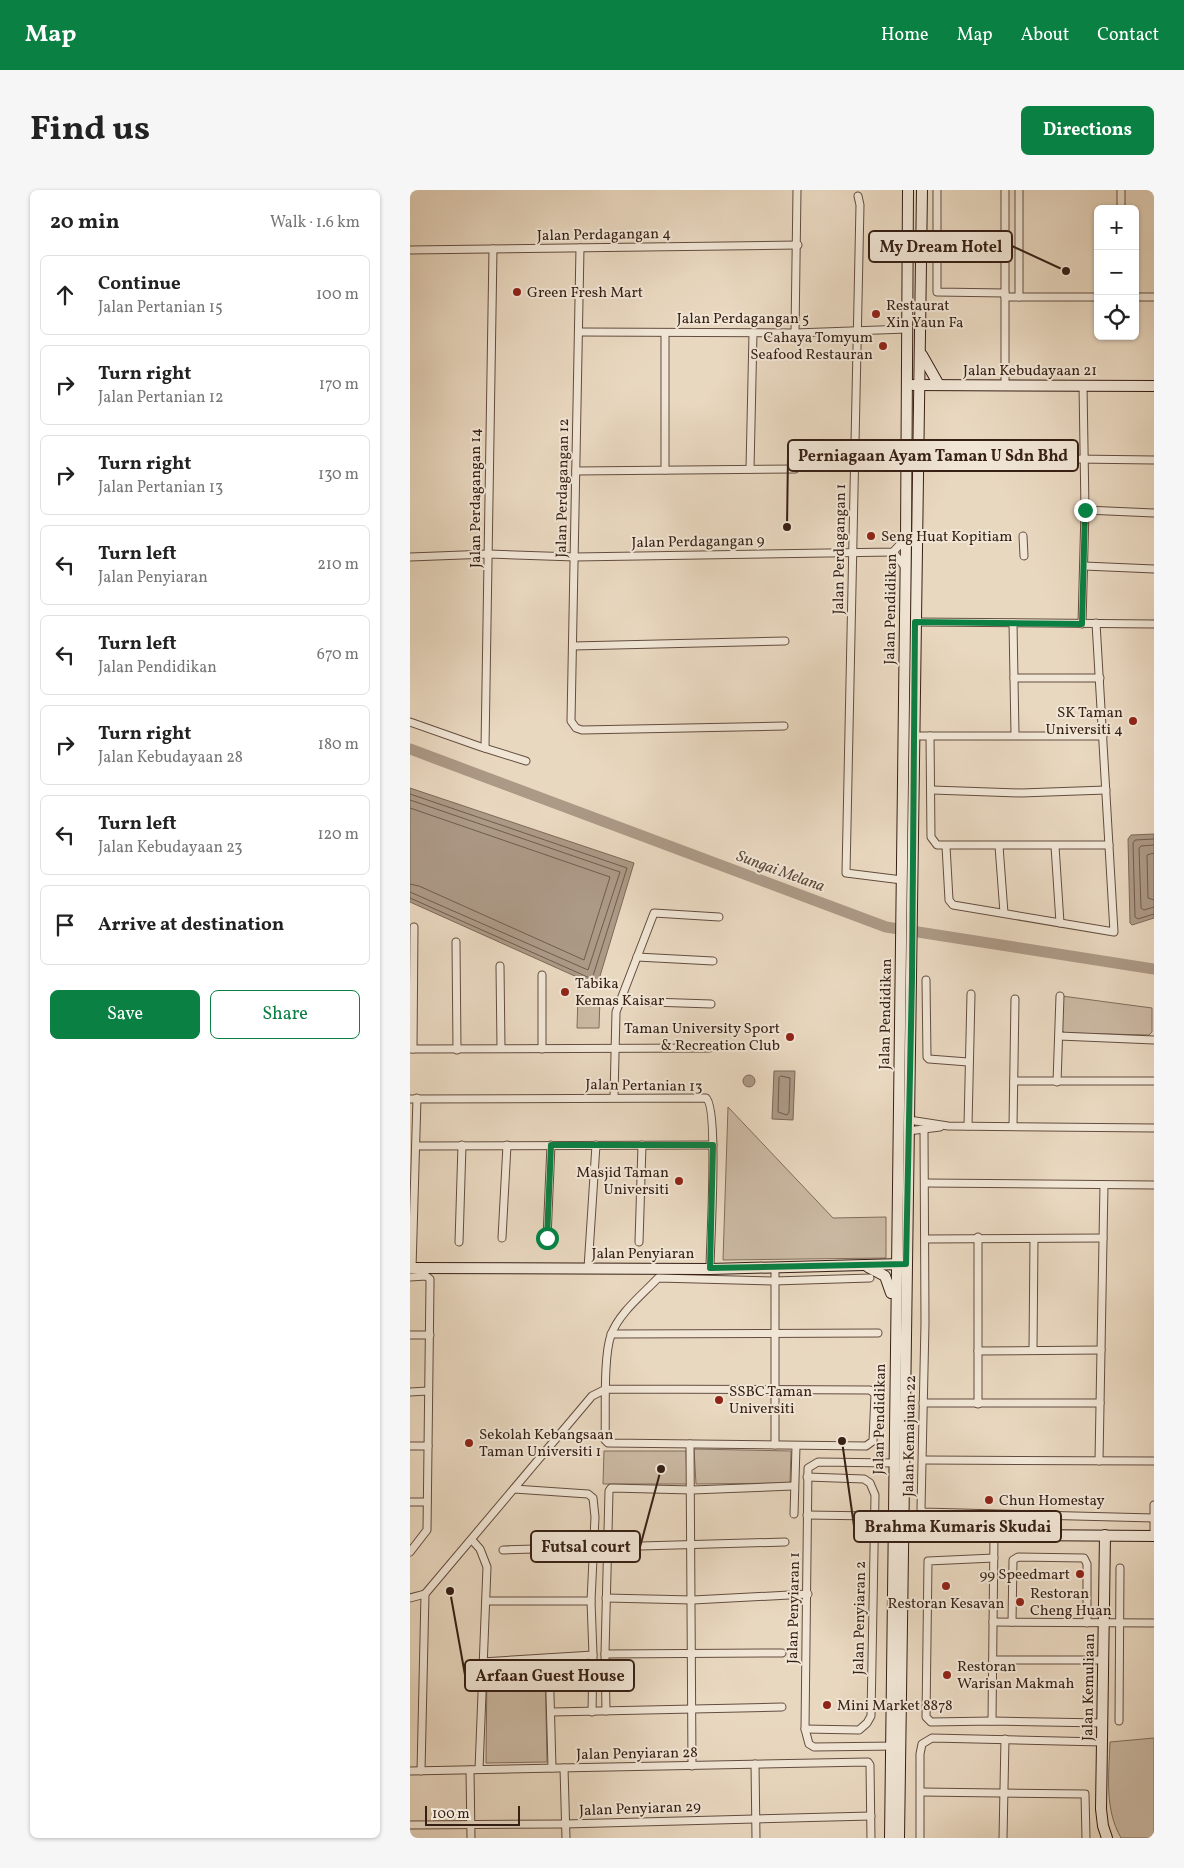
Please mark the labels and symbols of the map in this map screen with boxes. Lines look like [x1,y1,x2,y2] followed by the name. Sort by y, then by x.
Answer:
[537,224,671,247] street label: Jalan Perdagangan 4
[869,231,1012,262] callout: My Dream Hotel
[880,237,1003,259] text: My Dream Hotel
[527,283,643,304] place label: Green Fresh Mart
[511,286,523,298] marker: Green Fresh Mart
[886,296,964,334] place label: Restaurat Xin Yaun Fa
[870,308,882,320] marker: Restaurat Xin Yaun Fa
[677,309,809,330] street label: Jalan Perdagangan 5
[750,328,873,366] place label: Cahaya Tomyum Seafood Restauran
[877,340,889,352] marker: Cahaya Tomyum Seafood Restauran
[963,361,1097,382] street label: Jalan Kebudayaan 21
[552,418,575,558] street label: Jalan Perdagangan 12
[466,428,487,568] street label: Jalan Perdagangan 14
[788,440,1078,471] callout: Perniagaan Ayam Taman U Sdn Bhd
[798,446,1068,468] text: Perniagaan Ayam Taman U Sdn Bhd
[829,483,852,615] street label: Jalan Perdagangan 1
[1074,499,1097,522] route end
[881,527,1012,548] place label: Seng Huat Kopitiam
[865,530,877,542] marker: Seng Huat Kopitiam
[631,531,765,554] street label: Jalan Perdagangan 9
[880,553,903,665] street label: Jalan Pendidikan
[1046,703,1123,741] place label: SK Taman Universiti 4
[1127,715,1139,727] marker: SK Taman Universiti 4
[733,846,828,898] water label: Sungai Melana
[875,958,898,1070] street label: Jalan Pendidikan
[575,974,664,1012] place label: Tabika Kemas Kaisar
[559,986,571,998] marker: Tabika Kemas Kaisar
[624,1019,780,1057] place label: Taman University Sport & Recreation Club
[784,1031,796,1043] marker: Taman University Sport & Recreation Club
[585,1075,703,1098] street label: Jalan Pertanian 13
[576,1163,669,1201] place label: Masjid Taman Universiti
[673,1175,685,1187] marker: Masjid Taman Universiti
[536,1227,559,1250] route start
[591,1244,695,1265] street label: Jalan Penyiaran
[869,1363,892,1475] street label: Jalan Pendidikan
[899,1375,922,1497] street label: Jalan Kemajuan 22
[729,1382,812,1420] place label: SSBC Taman Universiti
[713,1394,725,1406] marker: SSBC Taman Universiti
[479,1425,613,1463] place label: Sekolah Kebangsaan Taman Universiti 1
[463,1437,475,1449] marker: Sekolah Kebangsaan Taman Universiti 1
[999,1491,1105,1512] place label: Chun Homestay
[983,1494,995,1506] marker: Chun Homestay
[854,1511,1061,1542] callout: Brahma Kumaris Skudai
[865,1517,1052,1539] text: Brahma Kumaris Skudai
[531,1531,640,1562] callout: Futsal court
[541,1537,631,1559] text: Futsal court
[783,1552,806,1664] street label: Jalan Penyiaran 1
[849,1561,872,1675] street label: Jalan Penyiaran 2
[979,1565,1070,1586] place label: 99 Speedmart
[1074,1568,1086,1580] marker: 99 Speedmart
[940,1580,952,1592] marker: Restoran Kesavan
[1030,1584,1112,1622] place label: Restoran Cheng Huan
[888,1594,1004,1615] place label: Restoran Kesavan
[1014,1596,1026,1608] marker: Restoran Cheng Huan
[1078,1633,1101,1741] street label: Jalan Kemuliaan
[957,1657,1074,1695] place label: Restoran Warisan Makmah
[465,1660,634,1691] callout: Arfaan Guest House
[475,1666,625,1688] text: Arfaan Guest House
[941,1669,953,1681] marker: Restoran Warisan Makmah
[837,1696,953,1717] place label: Mini Market 8878
[821,1699,833,1711] marker: Mini Market 8878
[576,1743,698,1766] street label: Jalan Penyiaran 28
[579,1797,701,1822] street label: Jalan Penyiaran 29
[425,1803,520,1826] scale bar

